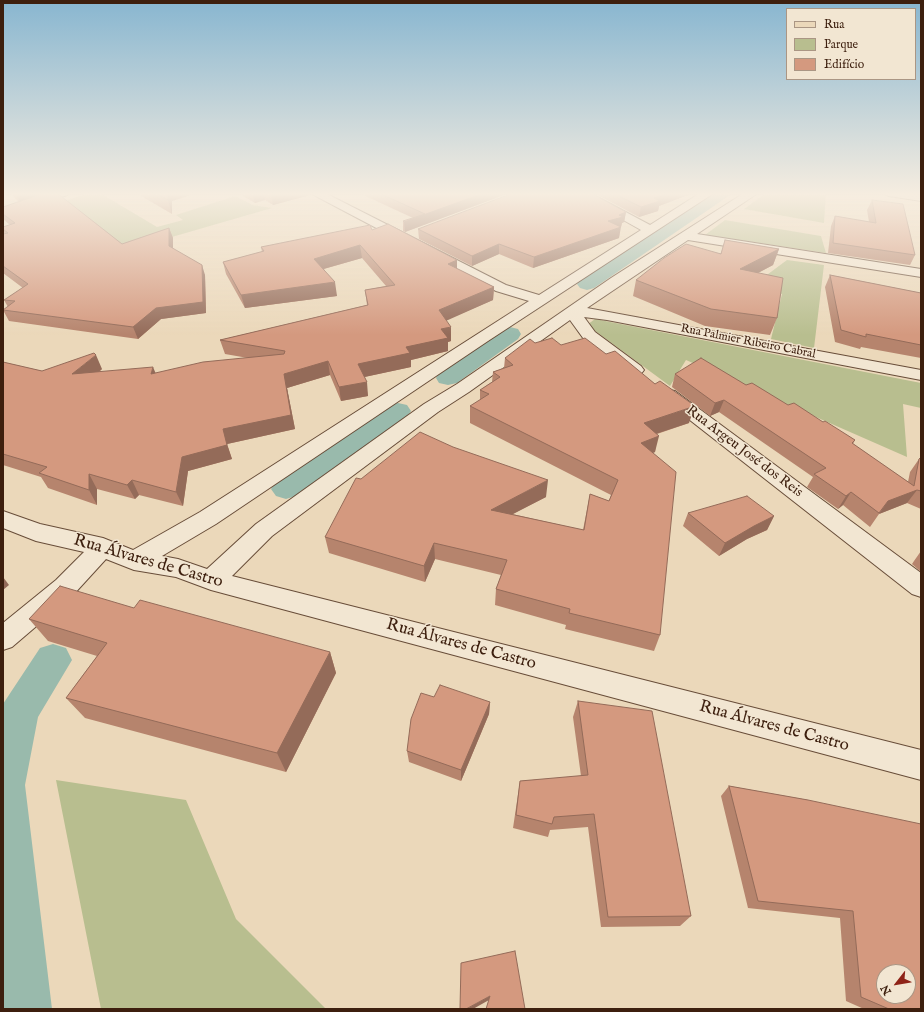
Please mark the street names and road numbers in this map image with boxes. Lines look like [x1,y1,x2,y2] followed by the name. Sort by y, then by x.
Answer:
[679,322,817,362] street label: Rua Palmier Ribeiro Cabral
[682,403,806,501] street label: Rua Argeu José dos Reis
[71,531,225,593] street label: Rua Álvares de Castro
[384,615,538,675] street label: Rua Álvares de Castro
[697,697,851,757] street label: Rua Álvares de Castro

